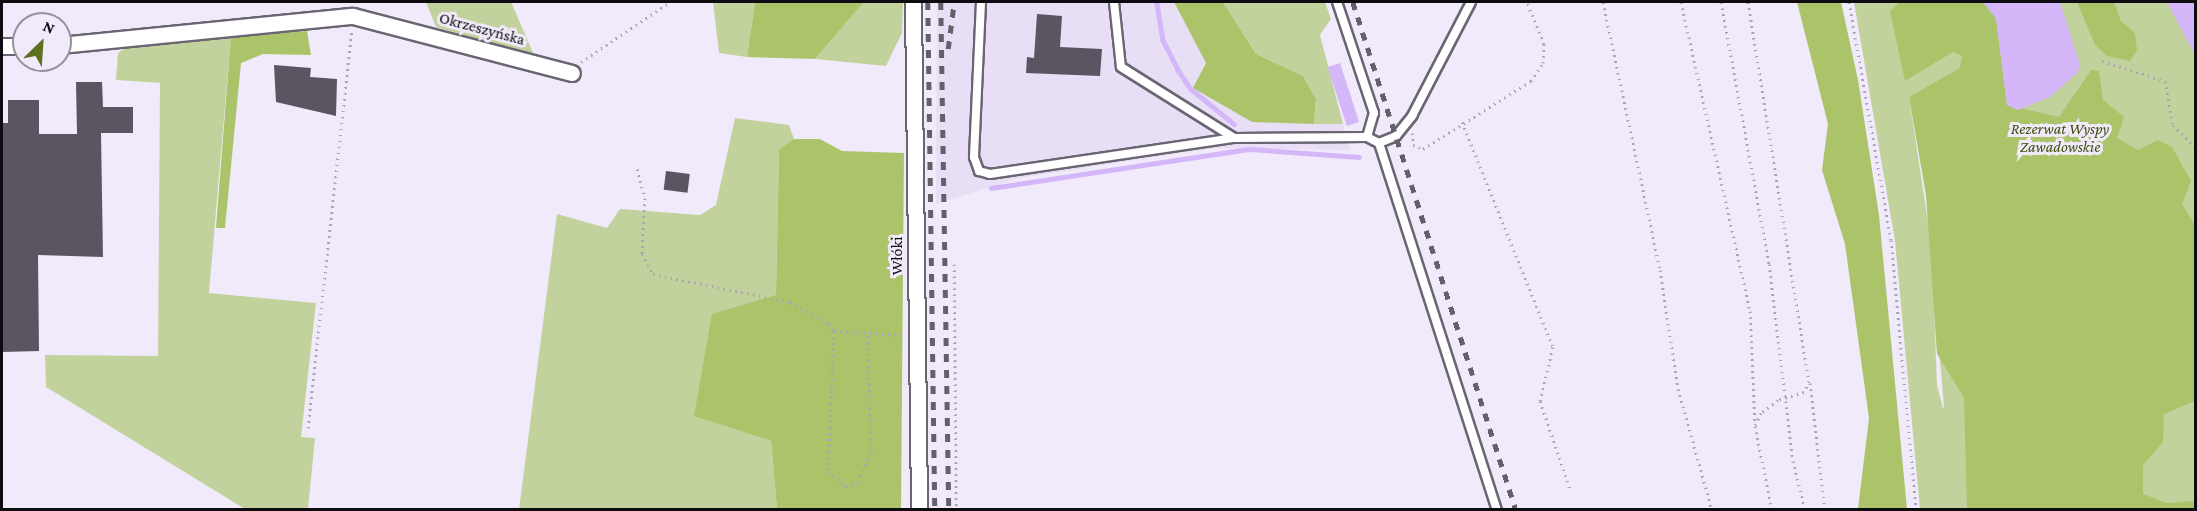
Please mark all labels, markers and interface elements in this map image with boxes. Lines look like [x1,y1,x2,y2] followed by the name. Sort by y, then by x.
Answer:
[437,8,527,50] street label: Okrzeszyńska
[12,12,72,72] north arrow
[40,17,58,37] text: N
[2011,119,2109,157] park label: Rezerwat Wyspy Zawadowskie
[887,237,907,275] street label: Włóki

